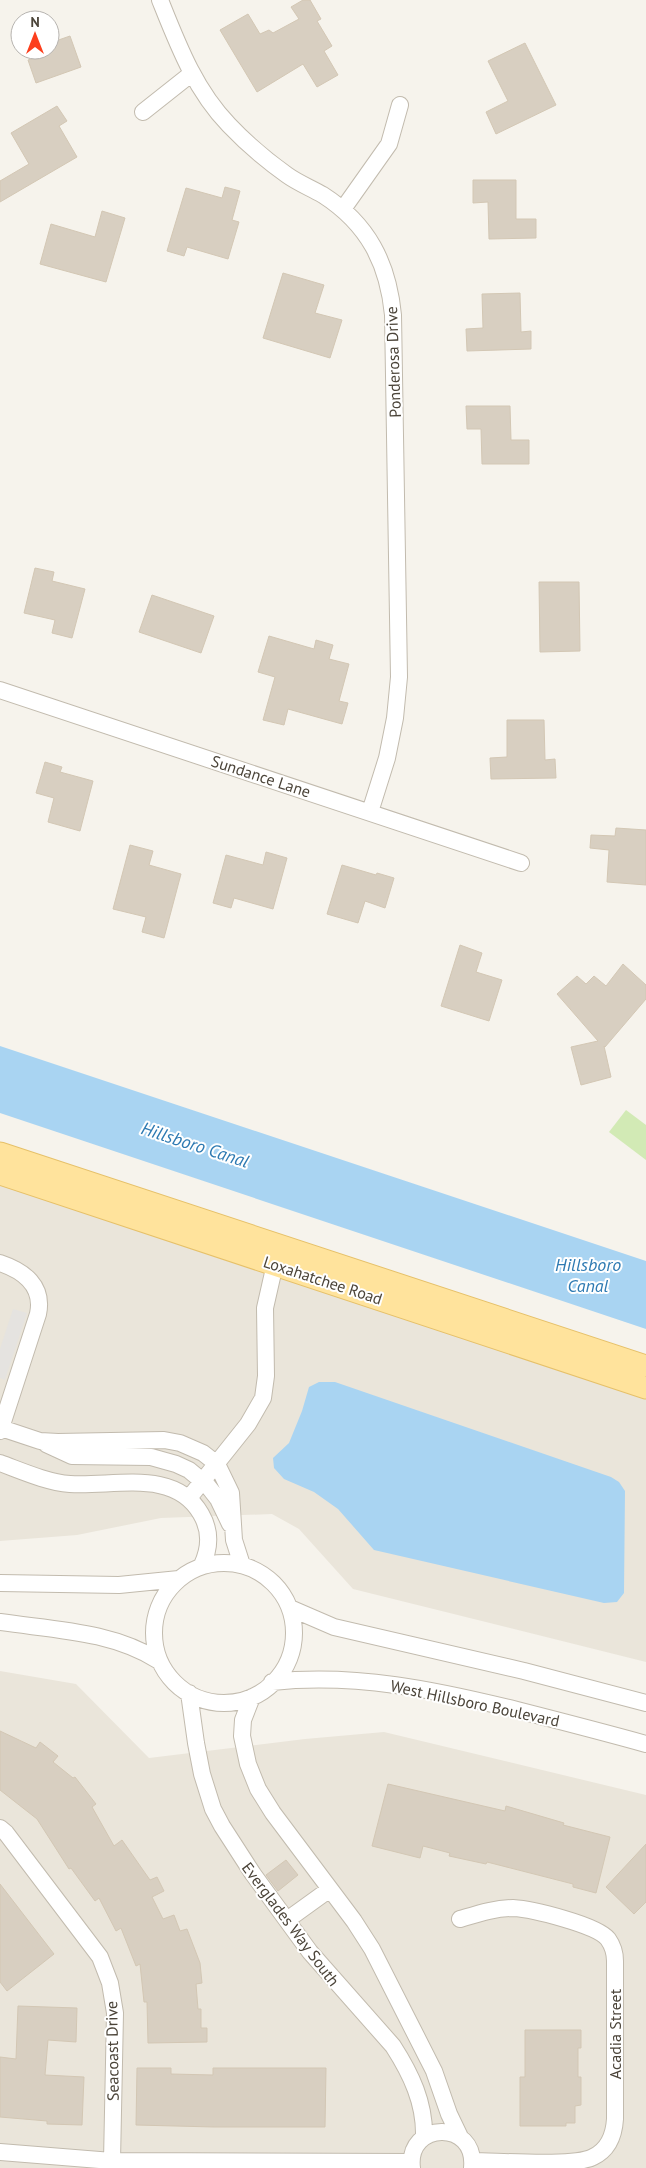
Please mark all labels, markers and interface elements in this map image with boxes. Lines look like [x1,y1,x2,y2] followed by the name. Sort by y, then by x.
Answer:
[10,10,60,60] north arrow
[30,13,40,31] text: N
[381,306,405,418] street label: Ponderosa Drive
[209,751,313,801] street label: Sundance Lane
[138,1116,252,1173] water label: Hillsboro Canal
[261,1251,385,1309] street label: Loxahatchee Road
[555,1253,621,1297] water label: Hillsboro Canal
[389,1675,561,1731] street label: West Hillsboro Boulevard
[238,1858,344,1990] street label: Everglades Way South
[605,1988,625,2079] street label: Acadia Street
[101,2001,123,2101] street label: Seacoast Drive

